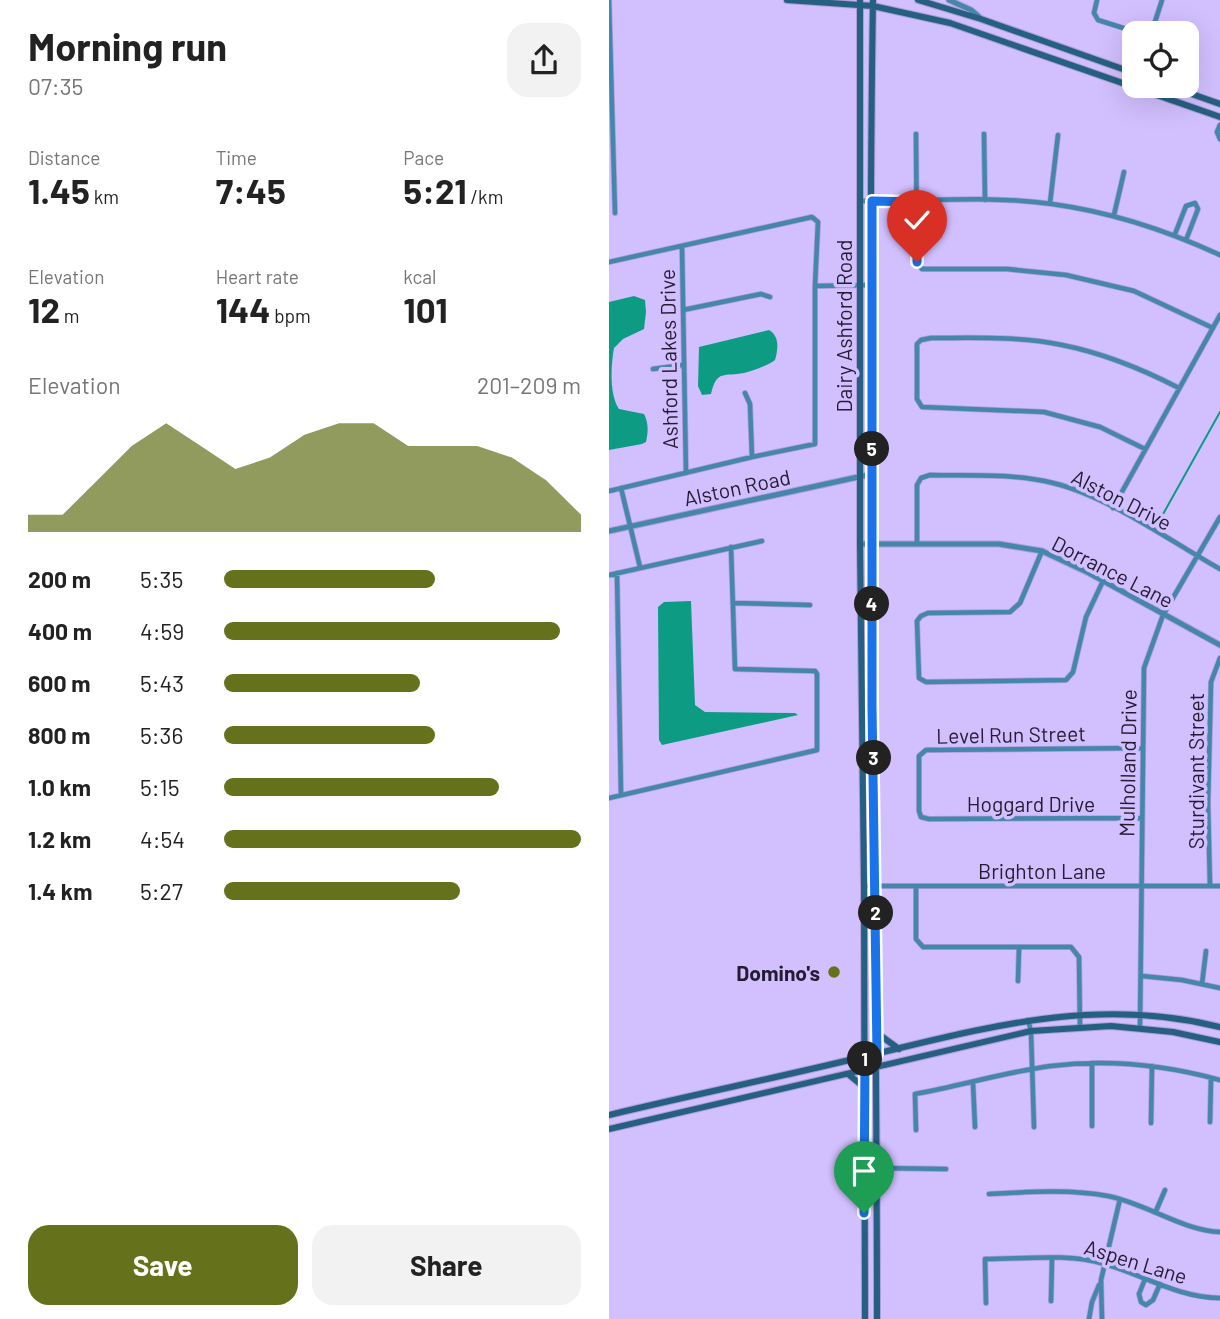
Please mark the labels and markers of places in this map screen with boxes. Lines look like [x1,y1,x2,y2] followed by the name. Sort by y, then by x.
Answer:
[887,190,947,262] pin
[855,432,889,466] pin: 5
[855,586,889,622] pin: 4
[856,740,891,776] pin: 3
[859,895,893,930] pin: 2
[736,960,820,985] place label: Domino's
[826,964,842,980] marker: Domino's
[847,1042,883,1076] pin: 1
[834,1141,894,1213] pin

